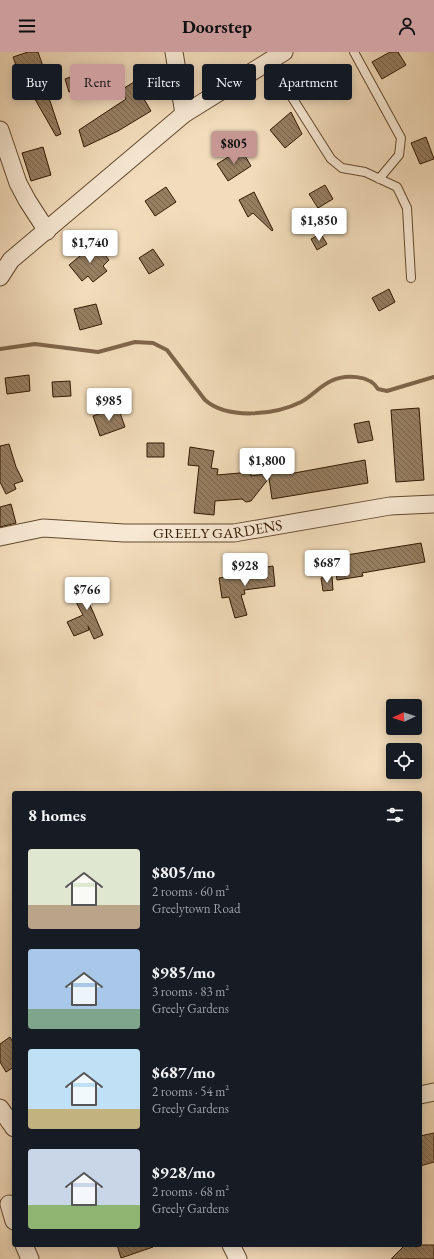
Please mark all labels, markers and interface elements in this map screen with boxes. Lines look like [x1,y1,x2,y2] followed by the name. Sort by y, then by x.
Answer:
[16,15,38,37] icon: menu
[182,15,252,38] text: Doorstep
[396,15,418,37] icon: person
[12,64,62,100] chip: Buy
[70,64,125,100] chip: Rent
[133,64,194,100] chip: Filters
[202,64,256,100] chip: New
[264,64,352,100] chip: Apartment
[210,131,258,165] pin: $805
[221,135,247,152] text: $805
[286,208,352,242] pin: $1,850
[301,212,337,229] text: $1,850
[57,230,123,264] pin: $1,740
[72,234,108,251] text: $1,740
[85,388,133,422] pin: $985
[96,392,122,409] text: $985
[234,448,300,482] pin: $1,800
[249,452,285,469] text: $1,800
[153,515,284,542] street label: GREELY GARDENS
[303,550,351,584] pin: $687
[221,553,269,587] pin: $928
[314,554,340,571] text: $687
[232,557,258,574] text: $928
[63,577,111,611] pin: $766
[74,581,100,598] text: $766
[386,699,422,735] north arrow
[386,699,422,779] map controls
[386,743,422,779] button: locate
[28,804,86,826] text: 8 homes
[384,804,406,826] icon: filters
[152,861,215,883] text: $805/mo
[60,865,108,913] icon: home
[152,883,229,900] text: 2 rooms · 60 m²
[152,900,241,917] text: Greelytown Road
[152,961,215,983] text: $985/mo
[60,965,108,1013] icon: home
[152,983,229,1000] text: 3 rooms · 83 m²
[152,1000,229,1017] text: Greely Gardens
[152,1061,215,1083] text: $687/mo
[60,1065,108,1113] icon: home
[152,1083,229,1100] text: 2 rooms · 54 m²
[152,1100,229,1117] text: Greely Gardens
[152,1161,215,1183] text: $928/mo
[60,1165,108,1213] icon: home
[152,1183,229,1200] text: 2 rooms · 68 m²
[152,1200,229,1217] text: Greely Gardens

